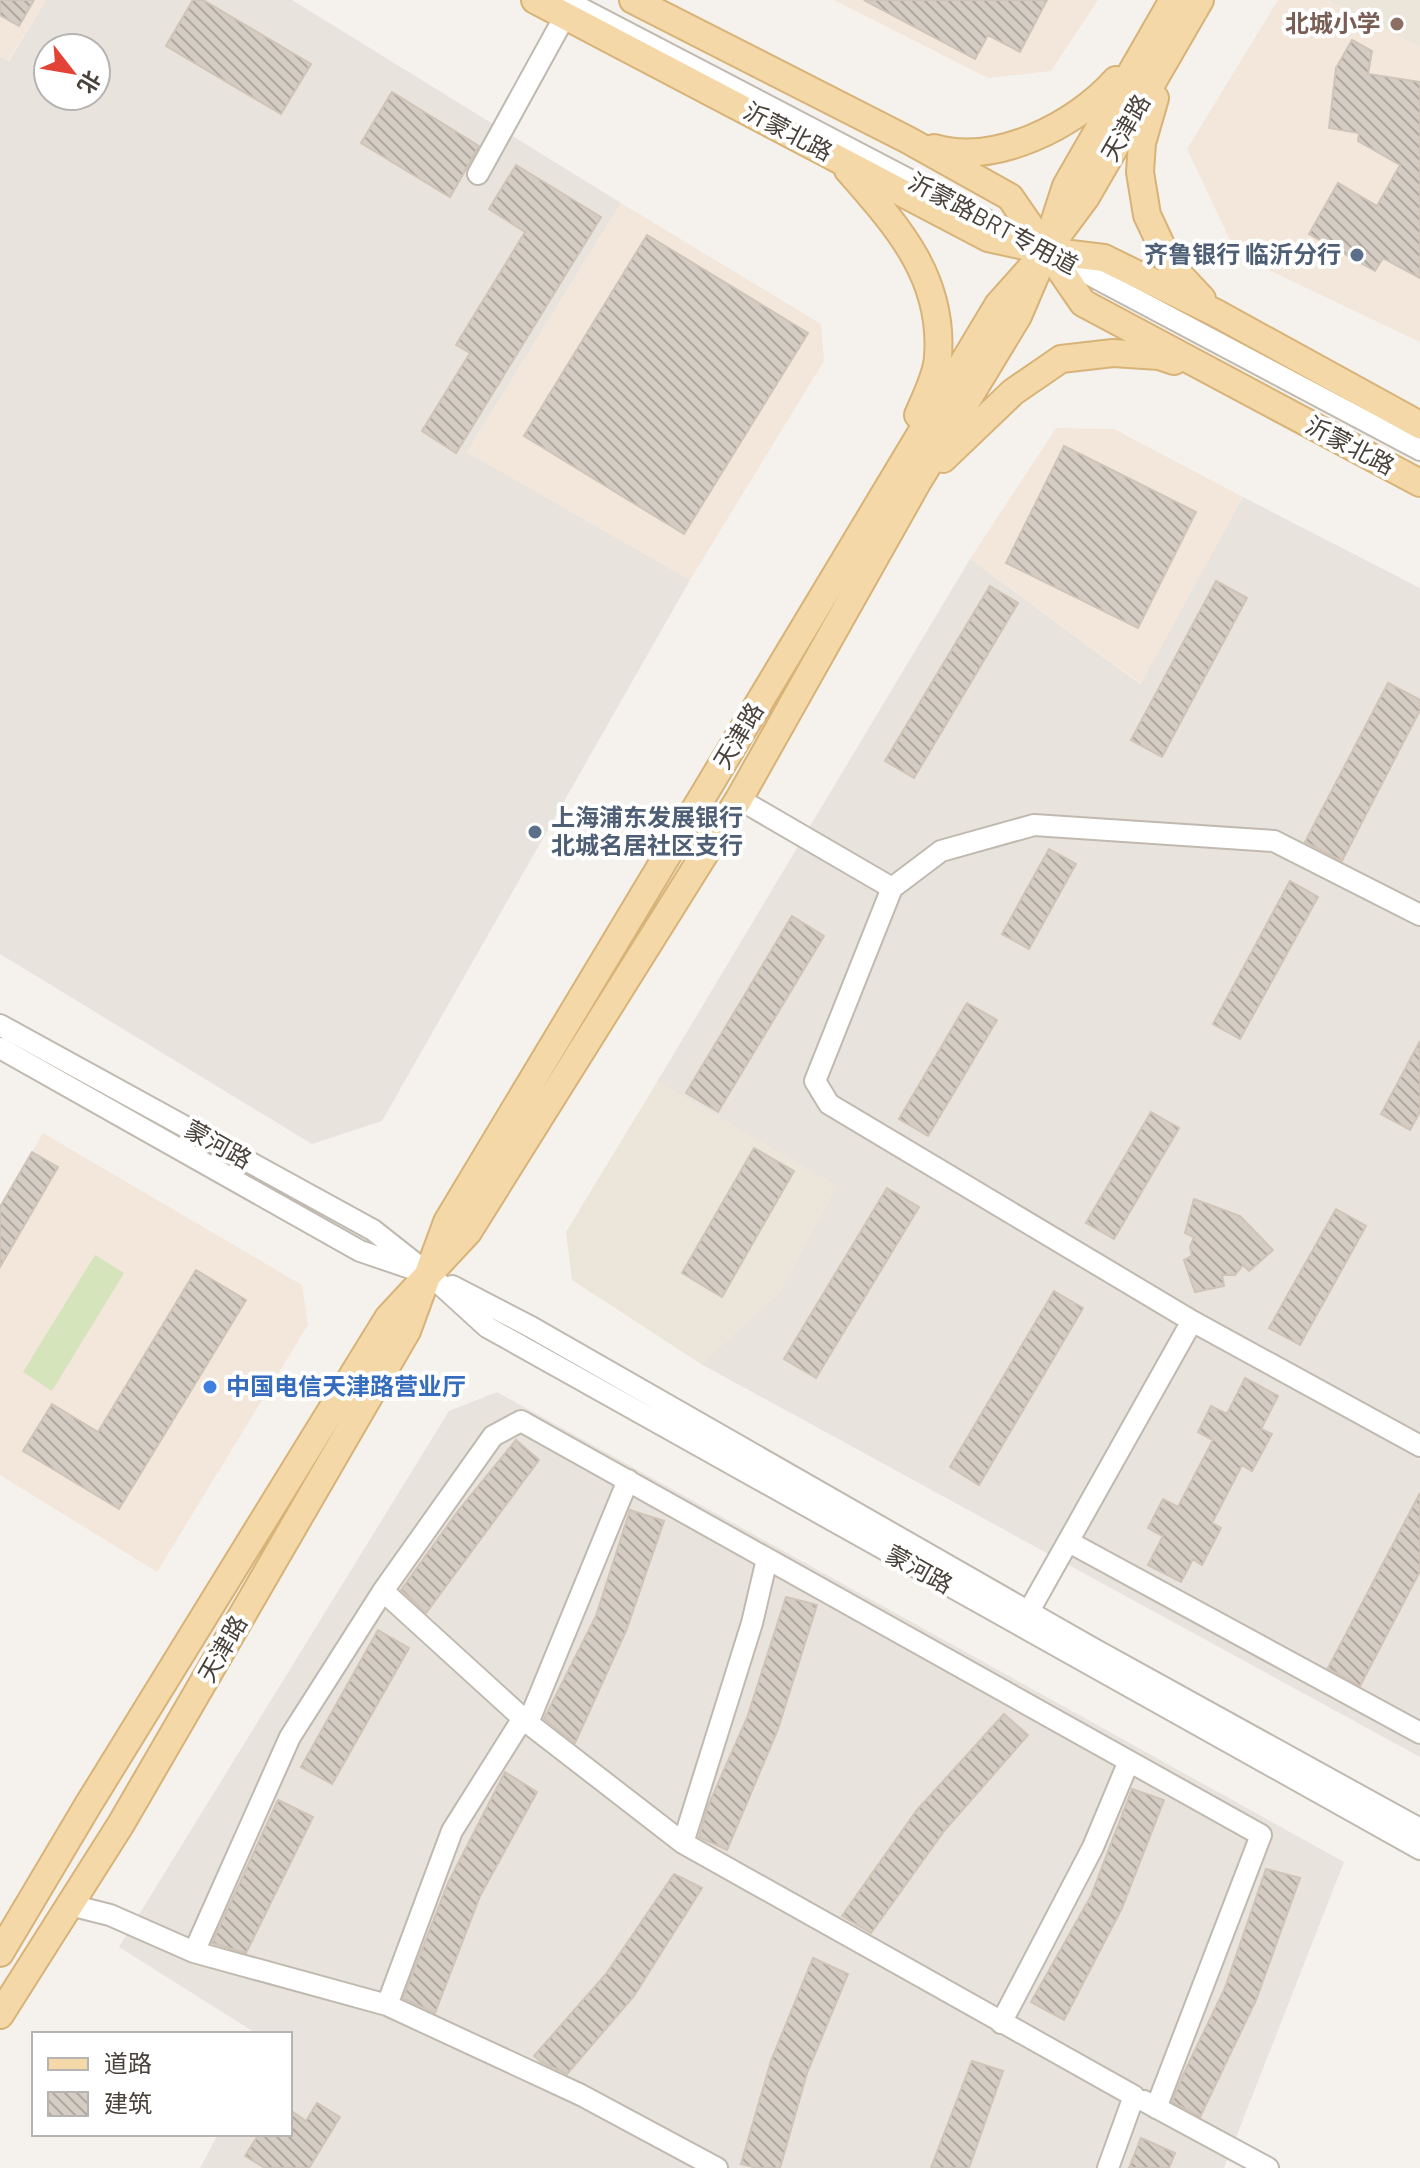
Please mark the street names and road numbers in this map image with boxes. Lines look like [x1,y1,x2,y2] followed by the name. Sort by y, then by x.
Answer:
[1094,89,1155,166] street label: 天津路
[740,95,838,166] street label: 沂蒙北路
[904,166,1083,279] street label: 沂蒙路BRT专用道
[1302,409,1400,480] street label: 沂蒙北路
[707,697,769,774] street label: 天津路
[180,1114,257,1174] street label: 蒙河路
[881,1539,958,1599] street label: 蒙河路
[191,1610,252,1687] street label: 天津路

